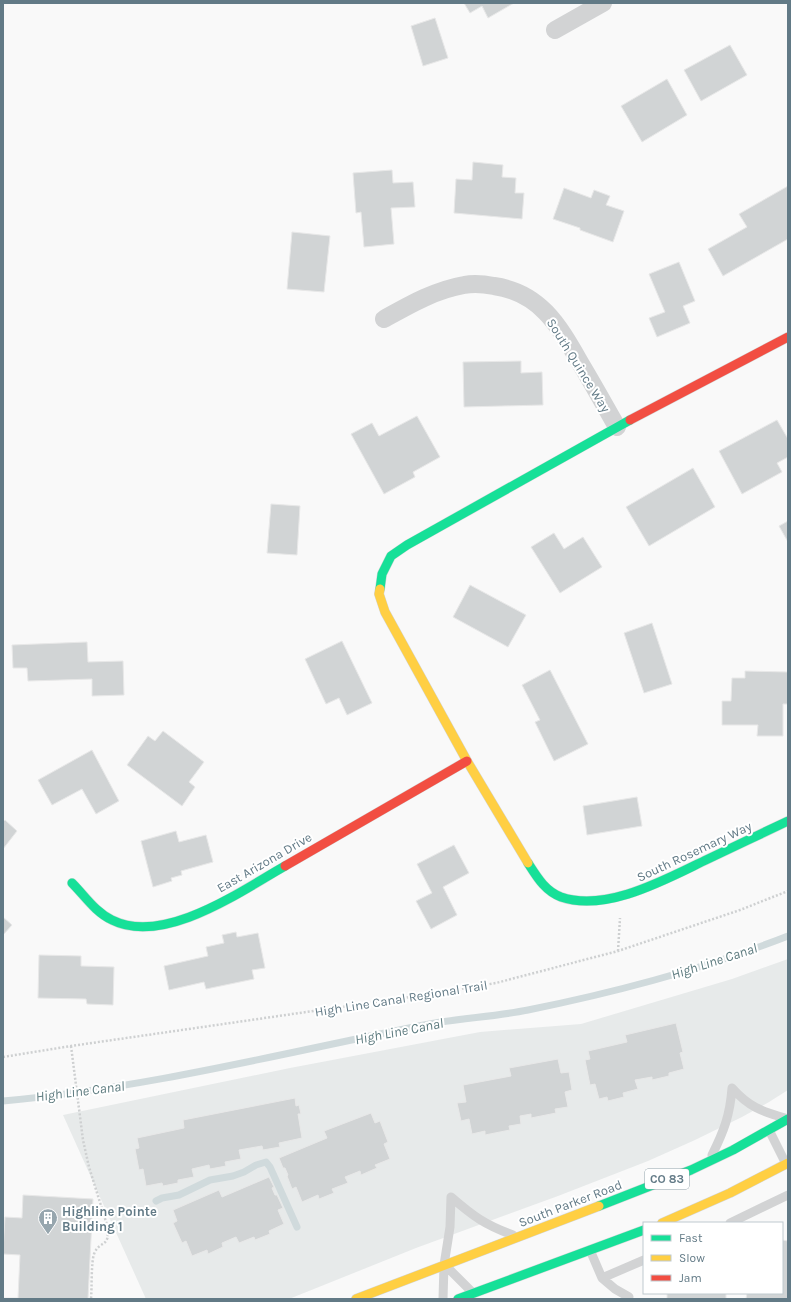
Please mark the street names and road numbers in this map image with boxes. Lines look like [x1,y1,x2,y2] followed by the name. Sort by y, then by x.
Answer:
[544,316,613,415] street label: South Quince Way
[634,818,754,885] street label: South Rosemary Way
[214,829,315,896] street label: East Arizona Drive
[314,977,489,1020] street label: High Line Canal Regional Trail
[645,1169,689,1189] road number: CO 83
[516,1177,624,1230] street label: South Parker Road

